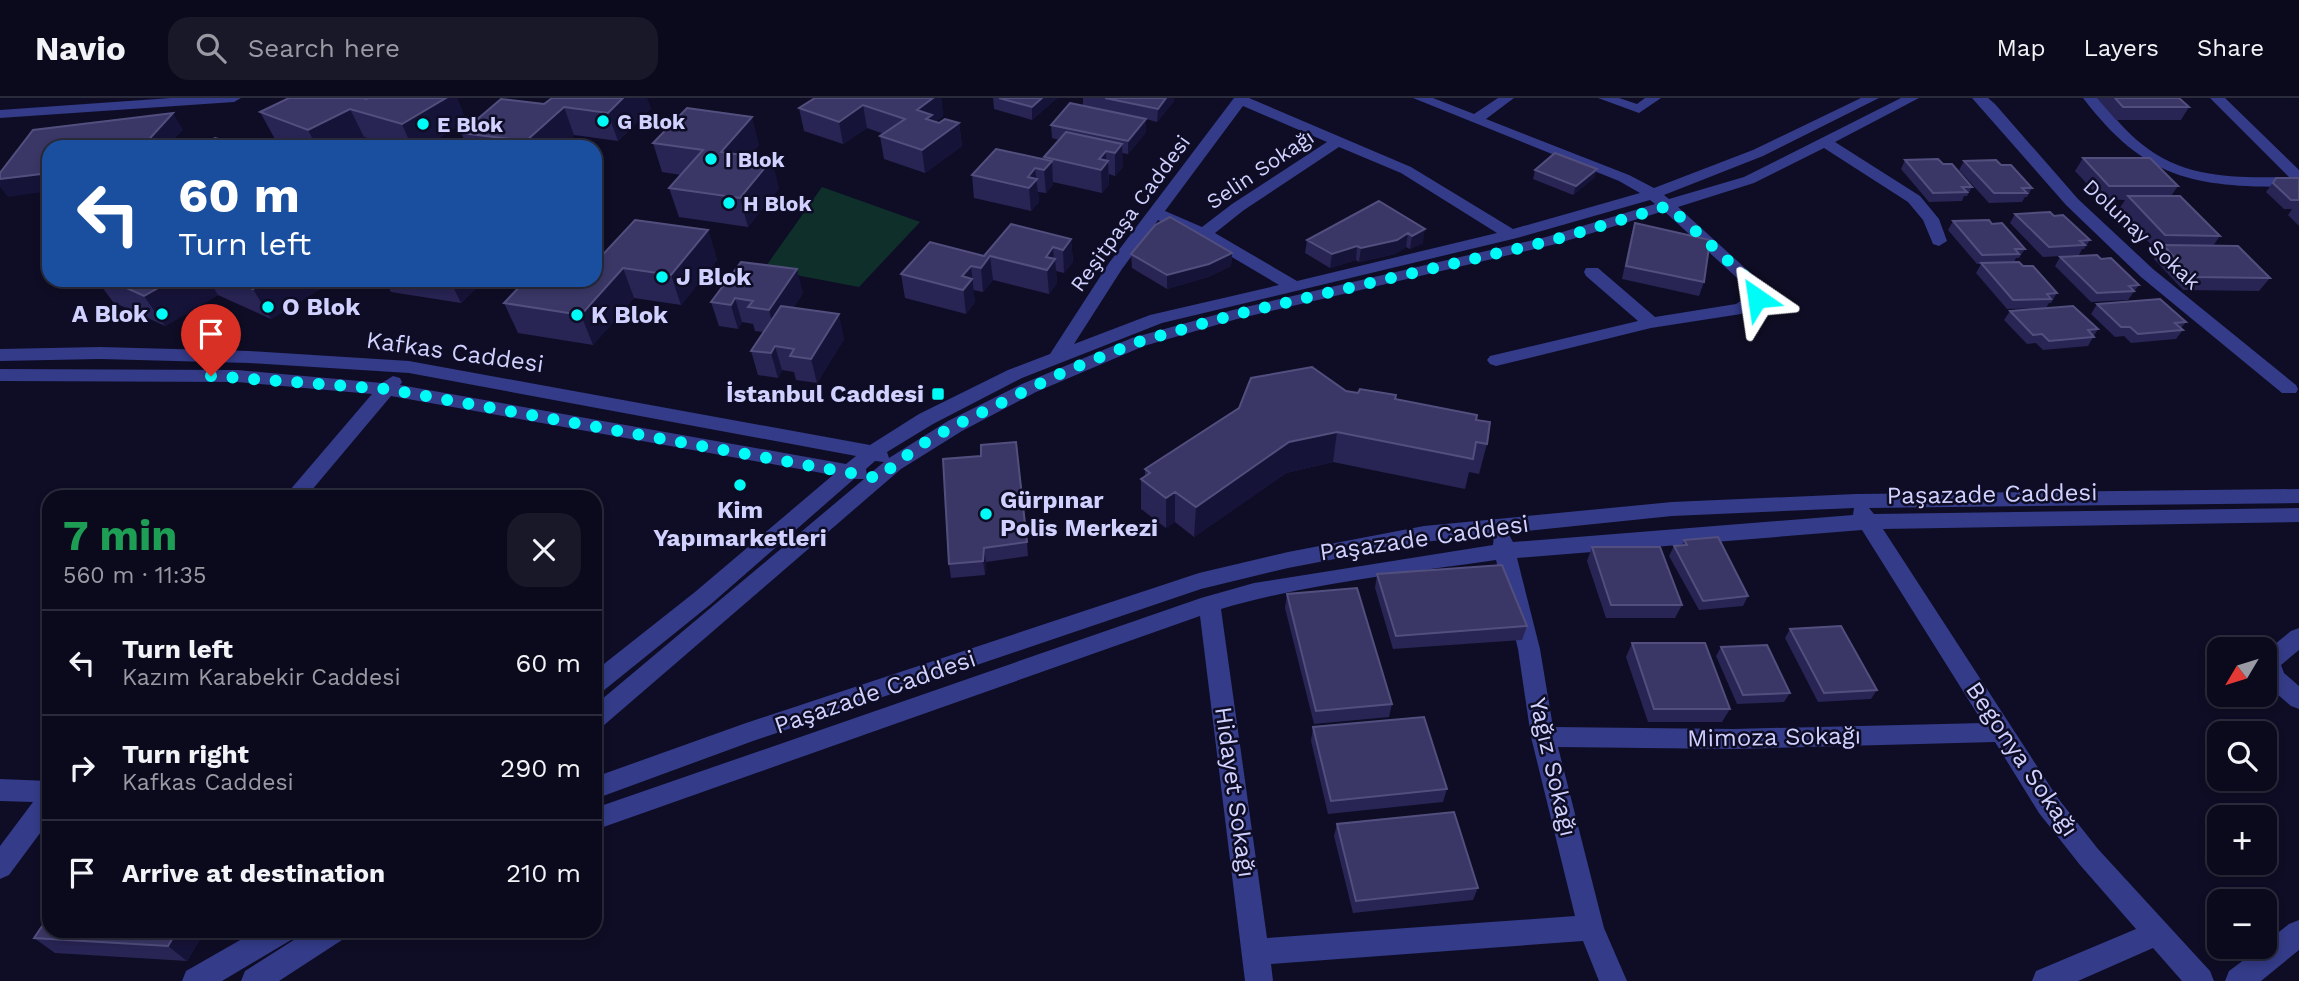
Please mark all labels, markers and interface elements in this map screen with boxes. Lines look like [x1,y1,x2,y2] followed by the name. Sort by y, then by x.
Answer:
[168,17,658,80] search box
[35,29,126,68] text: Navio
[192,29,230,67] icon: search
[248,33,400,63] text: Search here
[1997,34,2045,62] text: Map
[2083,34,2159,62] text: Layers
[2197,34,2264,62] text: Share
[617,109,686,134] place label: G Blok
[437,112,504,137] place label: E Blok
[595,113,611,129] marker: G Blok
[415,116,431,132] marker: E Blok
[1202,124,1318,214] street label: Selin Sokağı
[1065,130,1195,296] street label: Reşitpaşa Caddesi
[725,147,785,172] place label: I Blok
[703,151,719,167] marker: I Blok
[178,166,300,224] text: 60 m
[63,168,154,259] icon: left
[2078,174,2206,294] street label: Dolunay Sokak
[743,191,812,216] place label: H Blok
[721,195,737,211] marker: H Blok
[178,225,311,263] text: Turn left
[1720,261,1794,335] position arrow
[676,263,751,291] place label: J Blok
[654,269,670,285] marker: J Blok
[282,293,360,321] place label: O Blok
[260,299,276,315] marker: O Blok
[72,300,148,328] place label: A Blok
[591,301,668,329] place label: K Blok
[181,304,241,376] pin
[154,306,170,322] marker: A Blok
[569,307,585,323] marker: K Blok
[192,315,230,353] icon: arrive
[364,326,546,378] street label: Kafkas Caddesi
[726,380,924,408] place label: İstanbul Caddesi
[930,386,946,402] marker: İstanbul Caddesi
[732,477,748,493] marker: Kim Yapımarketleri
[1886,478,2098,510] street label: Paşazade Caddesi
[1000,486,1158,542] place label: Gürpınar Polis Merkezi
[653,496,827,552] place label: Kim Yapımarketleri
[978,506,994,522] marker: Gürpınar Polis Merkezi
[1318,509,1530,567] street label: Paşazade Caddesi
[63,511,177,560] text: 7 min
[507,513,581,587] button: close
[63,562,206,589] text: 560 m · 11:35
[122,634,233,664] text: Turn left
[2207,637,2277,707] north arrow
[2207,637,2277,959] map controls
[63,644,101,682] icon: left
[771,644,979,740] street label: Paşazade Caddesi
[515,648,581,678] text: 60 m
[122,664,401,691] text: Kazım Karabekir Caddesi
[1960,676,2084,842] street label: Begonya Sokağı
[1523,695,1583,839] street label: Yağız Sokağı
[1209,705,1261,879] street label: Hidayet Sokağı
[1687,721,1861,753] street label: Mimoza Sokağı
[2207,721,2277,791] button: search
[122,739,249,769] text: Turn right
[63,749,101,787] icon: right
[500,753,581,783] text: 290 m
[122,769,294,796] text: Kafkas Caddesi
[2207,805,2277,875] button: +
[63,854,101,892] icon: arrive
[122,858,385,888] text: Arrive at destination
[506,858,581,888] text: 210 m
[2207,889,2277,959] button: −

